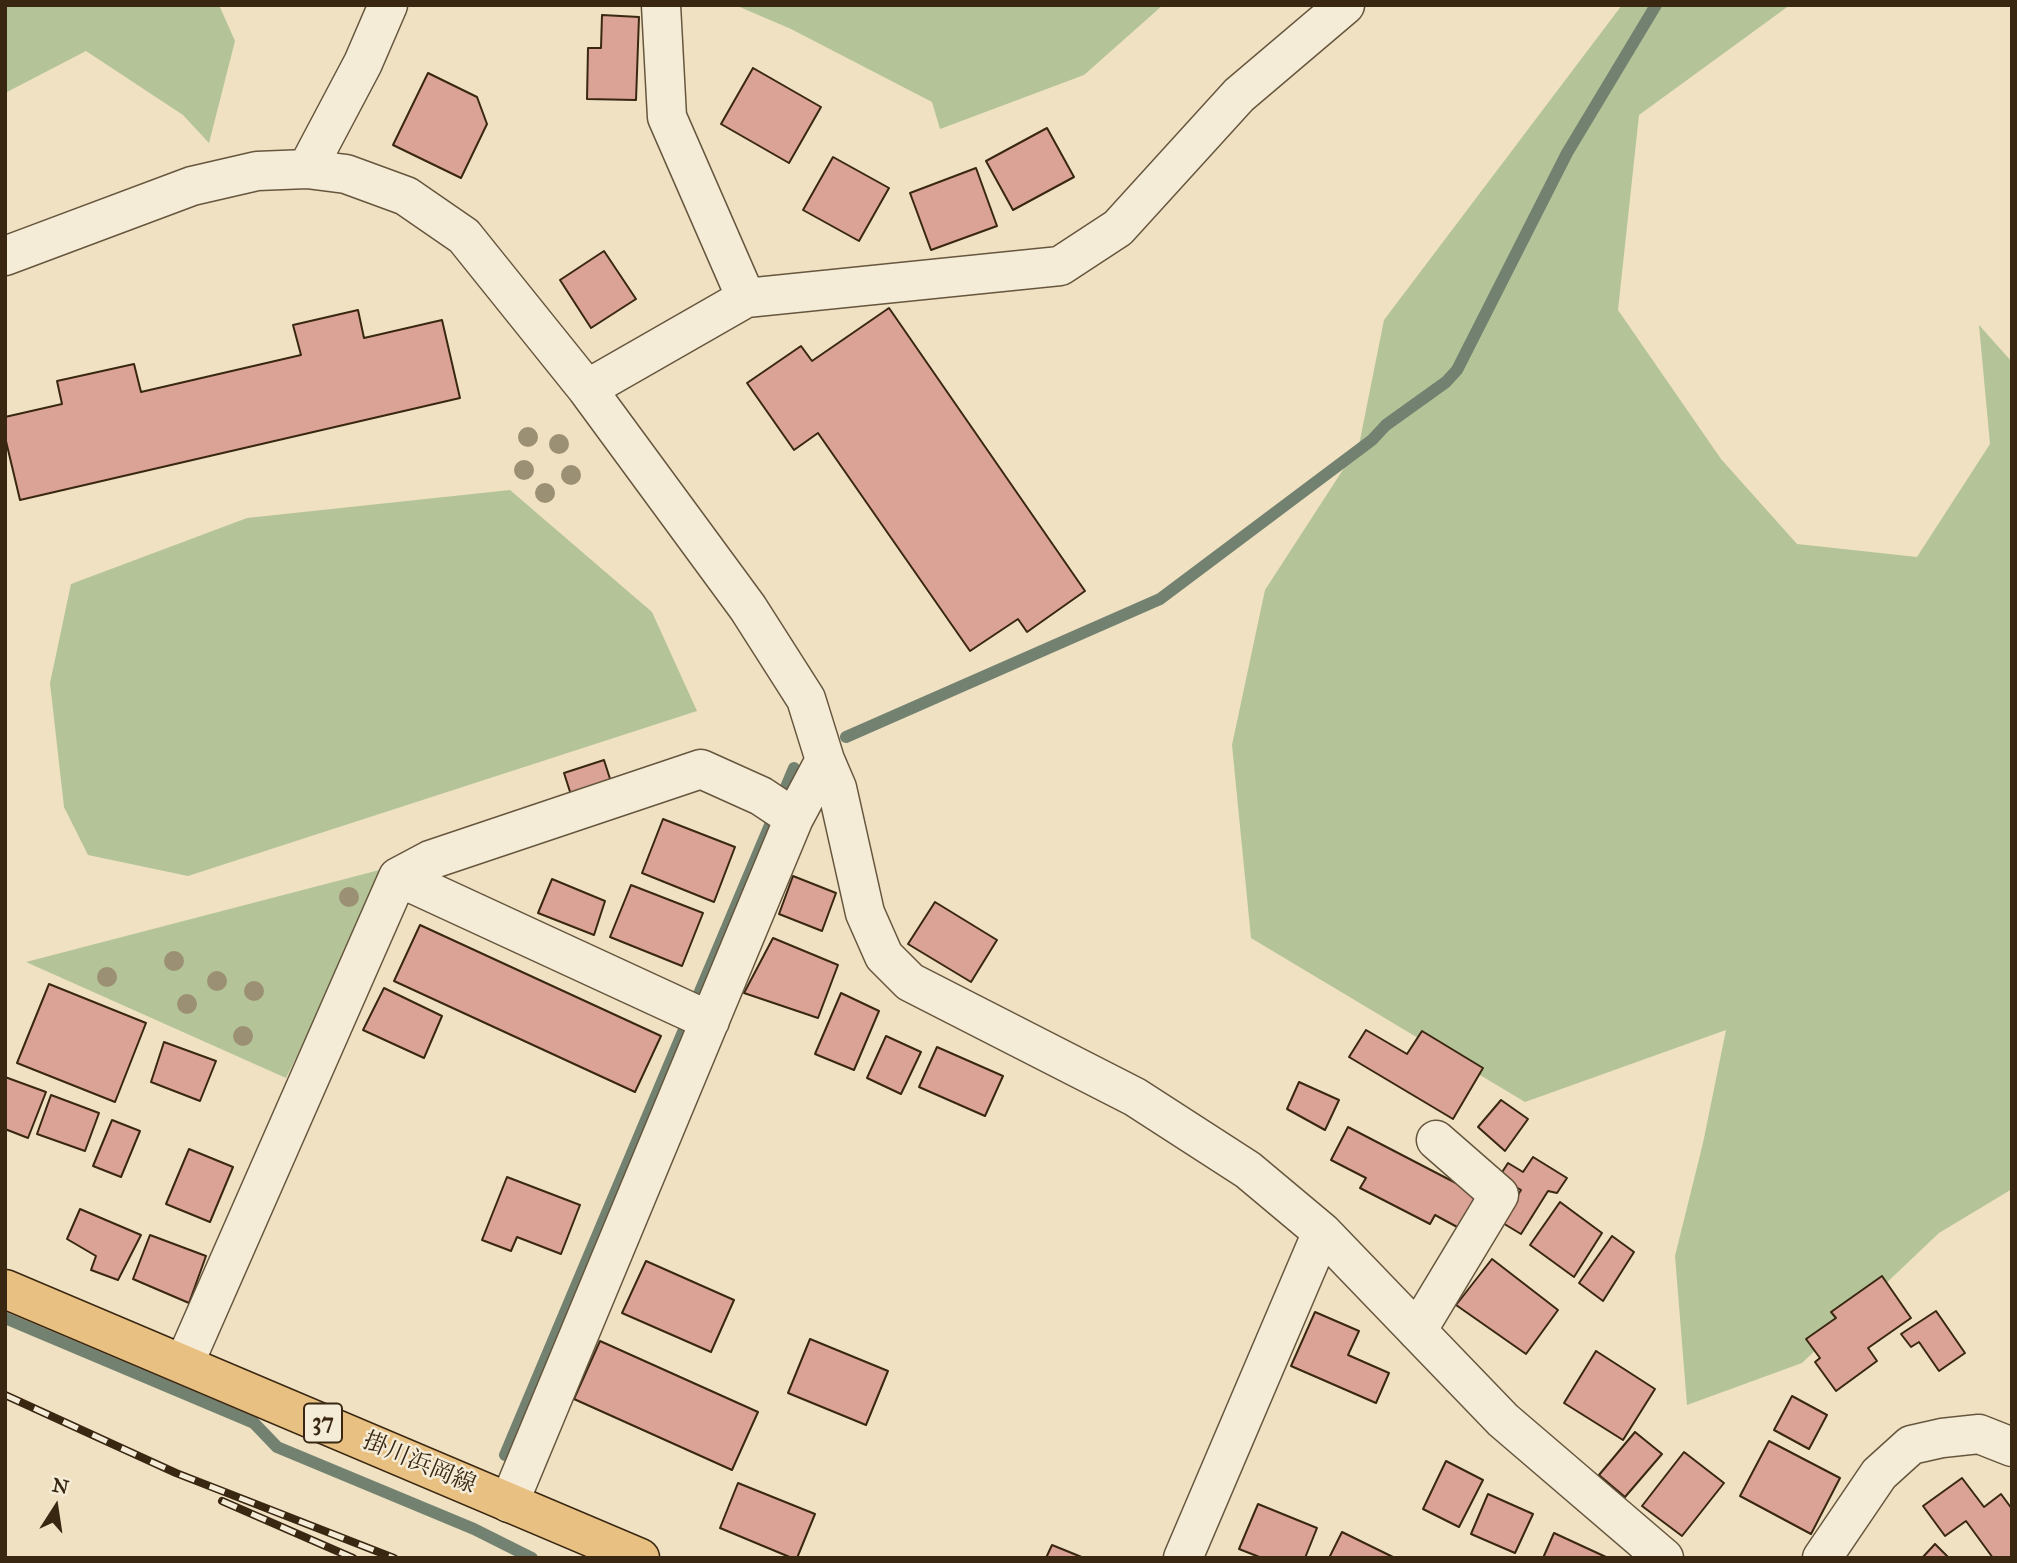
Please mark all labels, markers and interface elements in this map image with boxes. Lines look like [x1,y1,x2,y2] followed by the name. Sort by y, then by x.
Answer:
[304,1404,342,1442] road number: 37
[358,1427,480,1501] street label: 掛川浜岡線
[21,1472,91,1542] north arrow
[50,1473,71,1499] text: N

